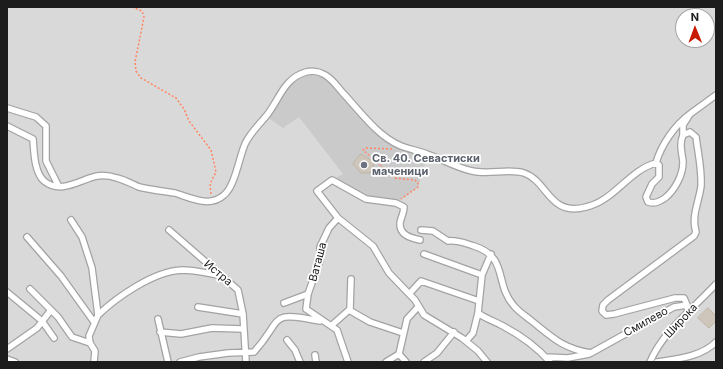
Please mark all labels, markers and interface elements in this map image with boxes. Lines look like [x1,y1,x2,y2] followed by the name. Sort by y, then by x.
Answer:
[675,8,715,48] north arrow
[690,10,699,24] text: N
[372,152,480,178] place label: Св. 40. Севастиски маченици
[359,160,369,170] marker: Св. 40. Севастиски маченици
[306,241,330,283] street label: Ваташа
[201,257,235,289] street label: Истра
[662,301,700,341] street label: Широка
[622,304,670,340] street label: Смилево

